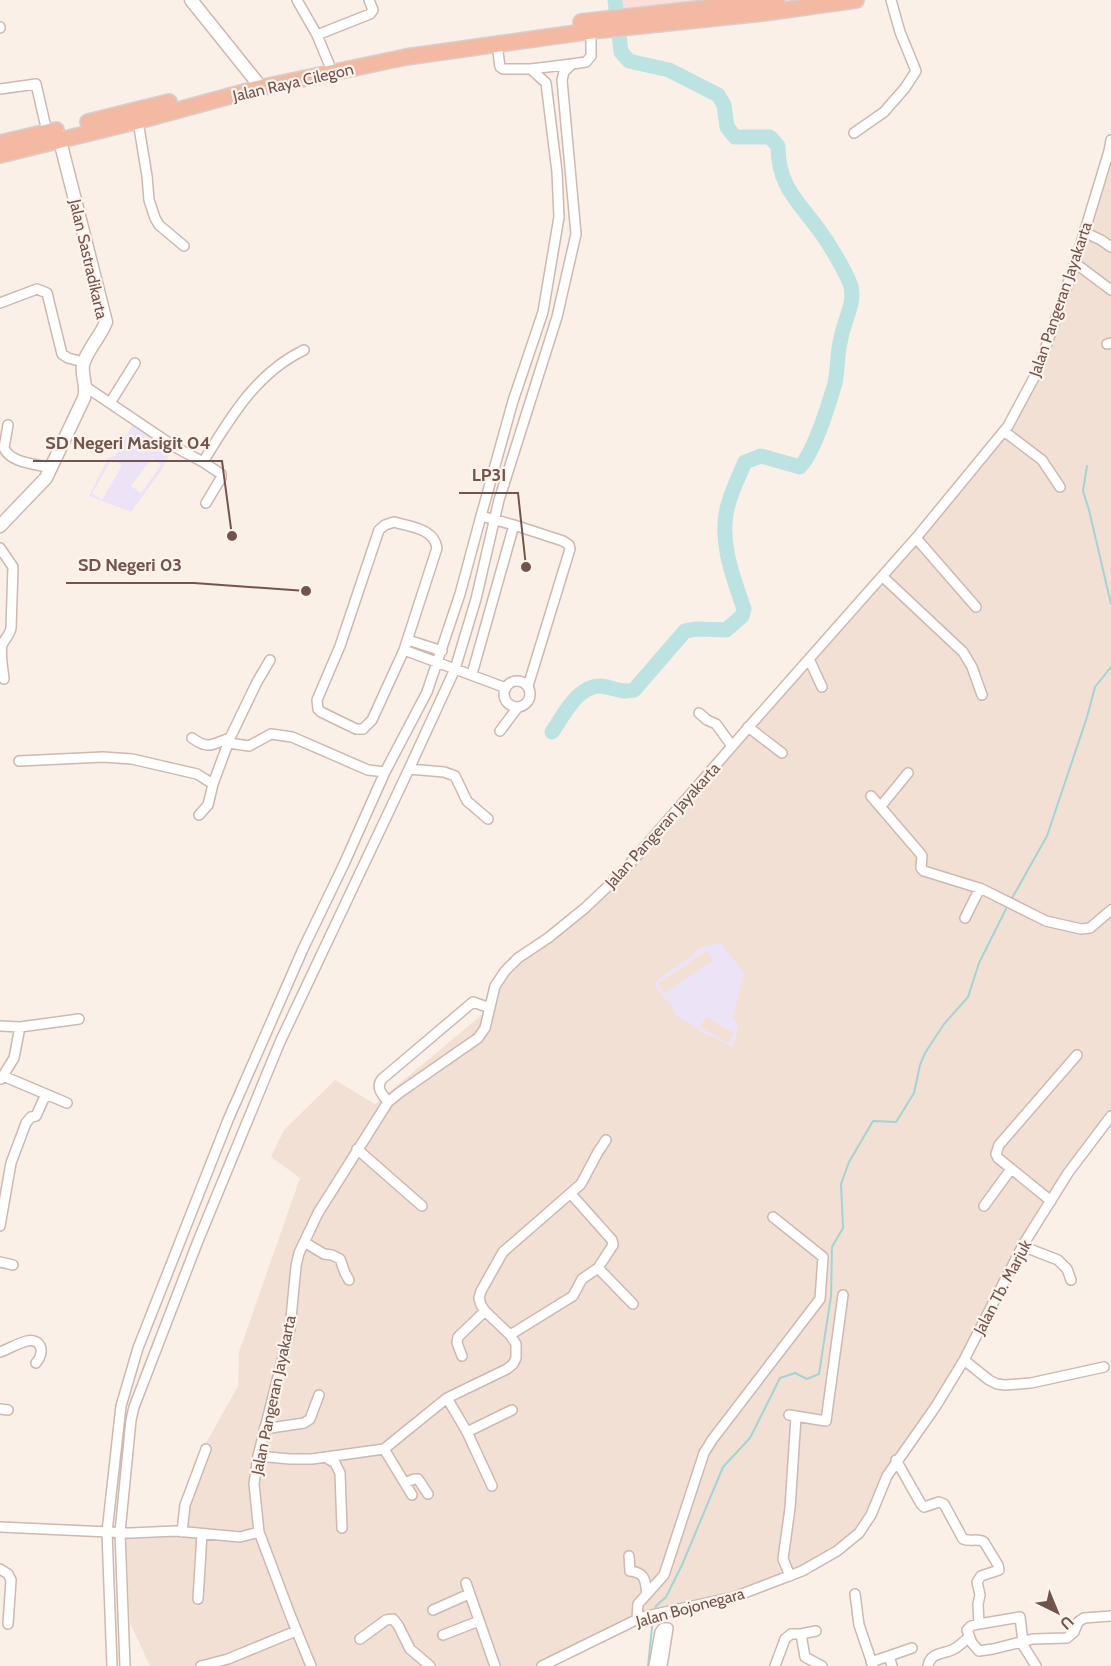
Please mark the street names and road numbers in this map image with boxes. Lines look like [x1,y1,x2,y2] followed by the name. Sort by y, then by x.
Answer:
[230,59,355,106] street label: Jalan Raya Cilegon
[65,196,112,321] street label: Jalan Sastradikarta
[1025,219,1096,380] street label: Jalan Pangeran Jayakarta
[600,758,724,893] street label: Jalan Pangeran Jayakarta
[969,1236,1036,1339] street label: Jalan Tb. Marjuk
[247,1313,300,1477] street label: Jalan Pangeran Jayakarta
[633,1584,747,1631] street label: Jalan Bojonegara

